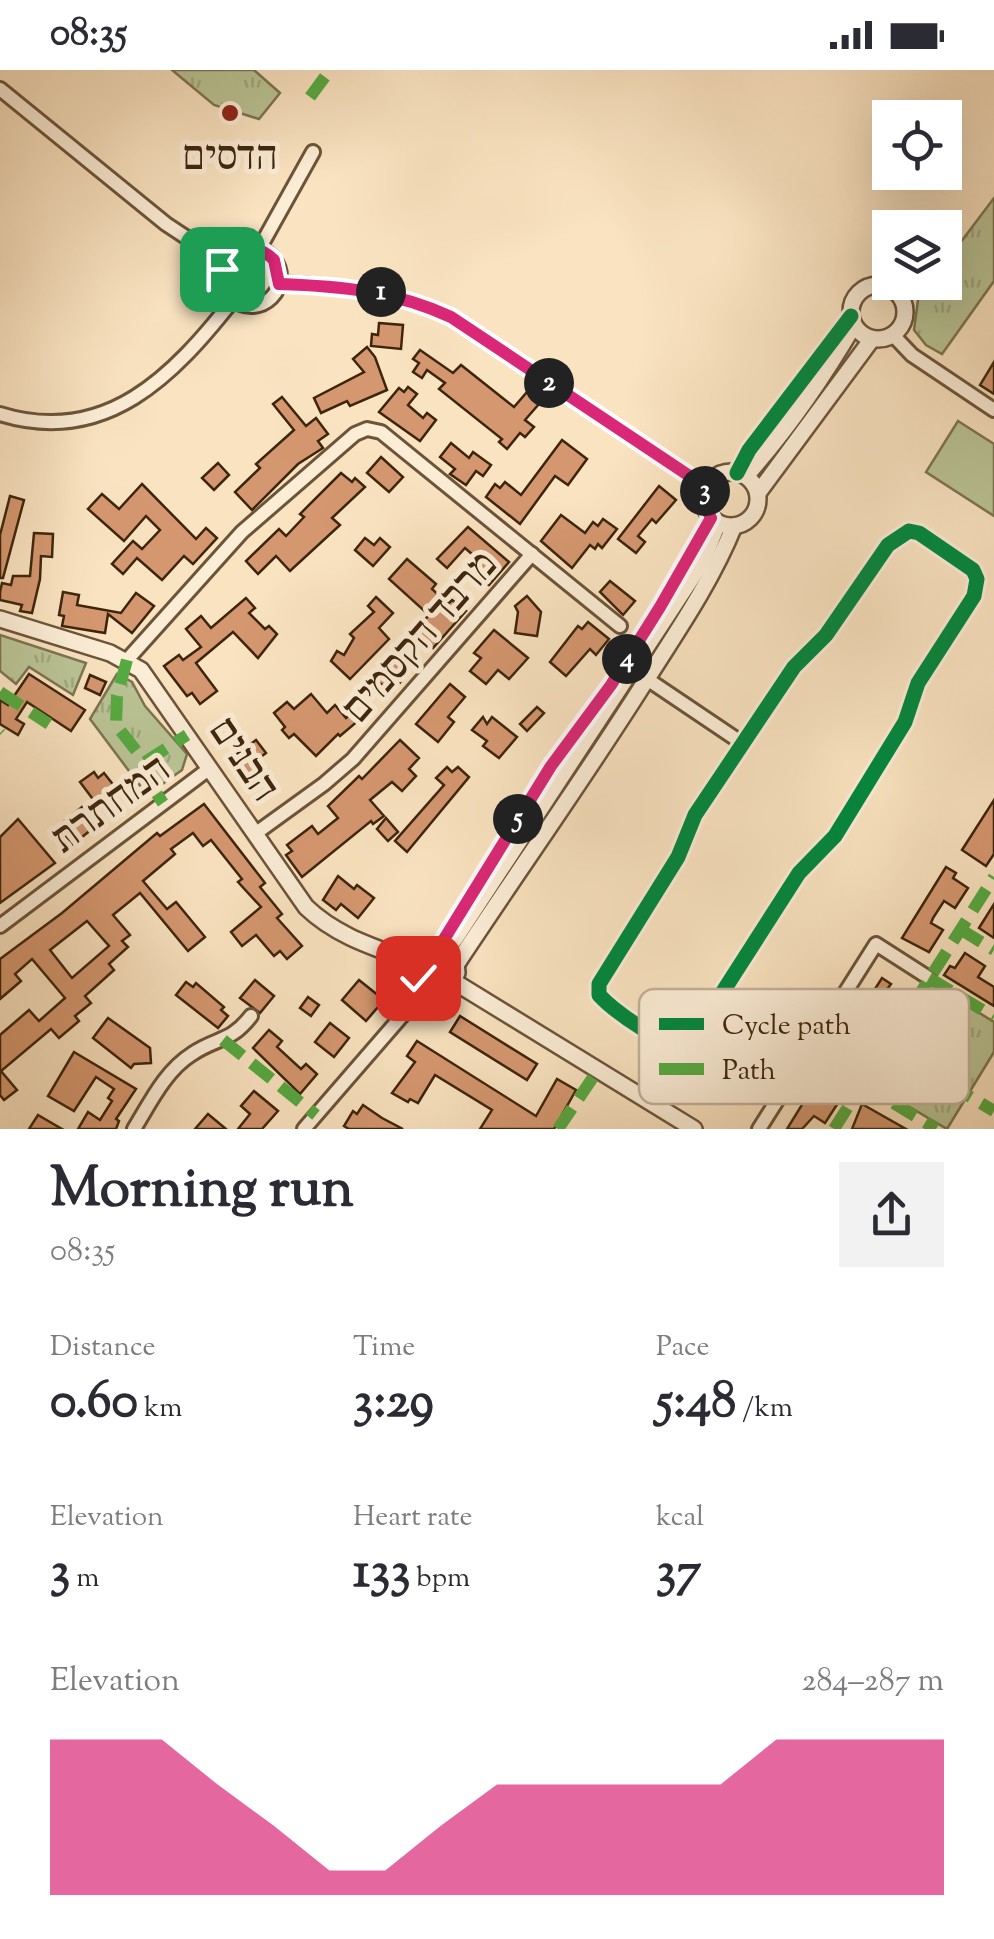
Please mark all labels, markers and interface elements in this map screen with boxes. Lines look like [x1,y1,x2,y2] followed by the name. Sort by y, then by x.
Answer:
[50,8,127,62] text: 08:35
[872,100,962,300] map controls
[872,100,962,190] button: locate
[219,102,241,124] marker: הדסים
[182,129,278,189] place label: הדסים
[872,210,962,300] button: layers
[180,227,265,312] pin
[195,242,250,297] icon: arrive
[356,267,406,317] pin: 1
[376,272,386,312] text: 1
[524,358,574,408] pin: 2
[542,363,556,403] text: 2
[680,466,730,516] pin: 3
[699,471,711,511] text: 3
[330,539,514,738] street label: מרבד הקסמים
[602,634,652,684] pin: 4
[620,639,634,679] text: 4
[192,706,292,815] street label: הבנים
[40,742,184,870] street label: המחתרת
[493,794,543,844] pin: 5
[513,799,523,839] text: 5
[376,936,461,1021] pin
[391,951,446,1006] icon: check
[639,989,969,1104] legend
[722,1007,851,1047] text: Cycle path
[722,1052,776,1092] text: Path
[50,1152,354,1231] text: Morning run
[839,1162,944,1267] button: share
[50,1229,115,1275] text: 08:35
[50,1328,156,1368] text: Distance
[353,1328,415,1368] text: Time
[656,1328,710,1368] text: Pace
[50,1368,138,1440] text: 0.60
[353,1368,434,1440] text: 3:29
[656,1368,736,1440] text: 5:48
[138,1389,182,1429] text: km
[736,1389,793,1429] text: /km
[50,1498,164,1538] text: Elevation
[353,1498,473,1538] text: Heart rate
[656,1498,704,1538] text: kcal
[50,1538,70,1610] text: 3
[353,1538,410,1610] text: 133
[656,1538,701,1610] text: 37
[70,1559,99,1599] text: m
[410,1559,470,1599] text: bpm
[50,1659,180,1705] text: Elevation
[802,1659,944,1705] text: 284–287 m

